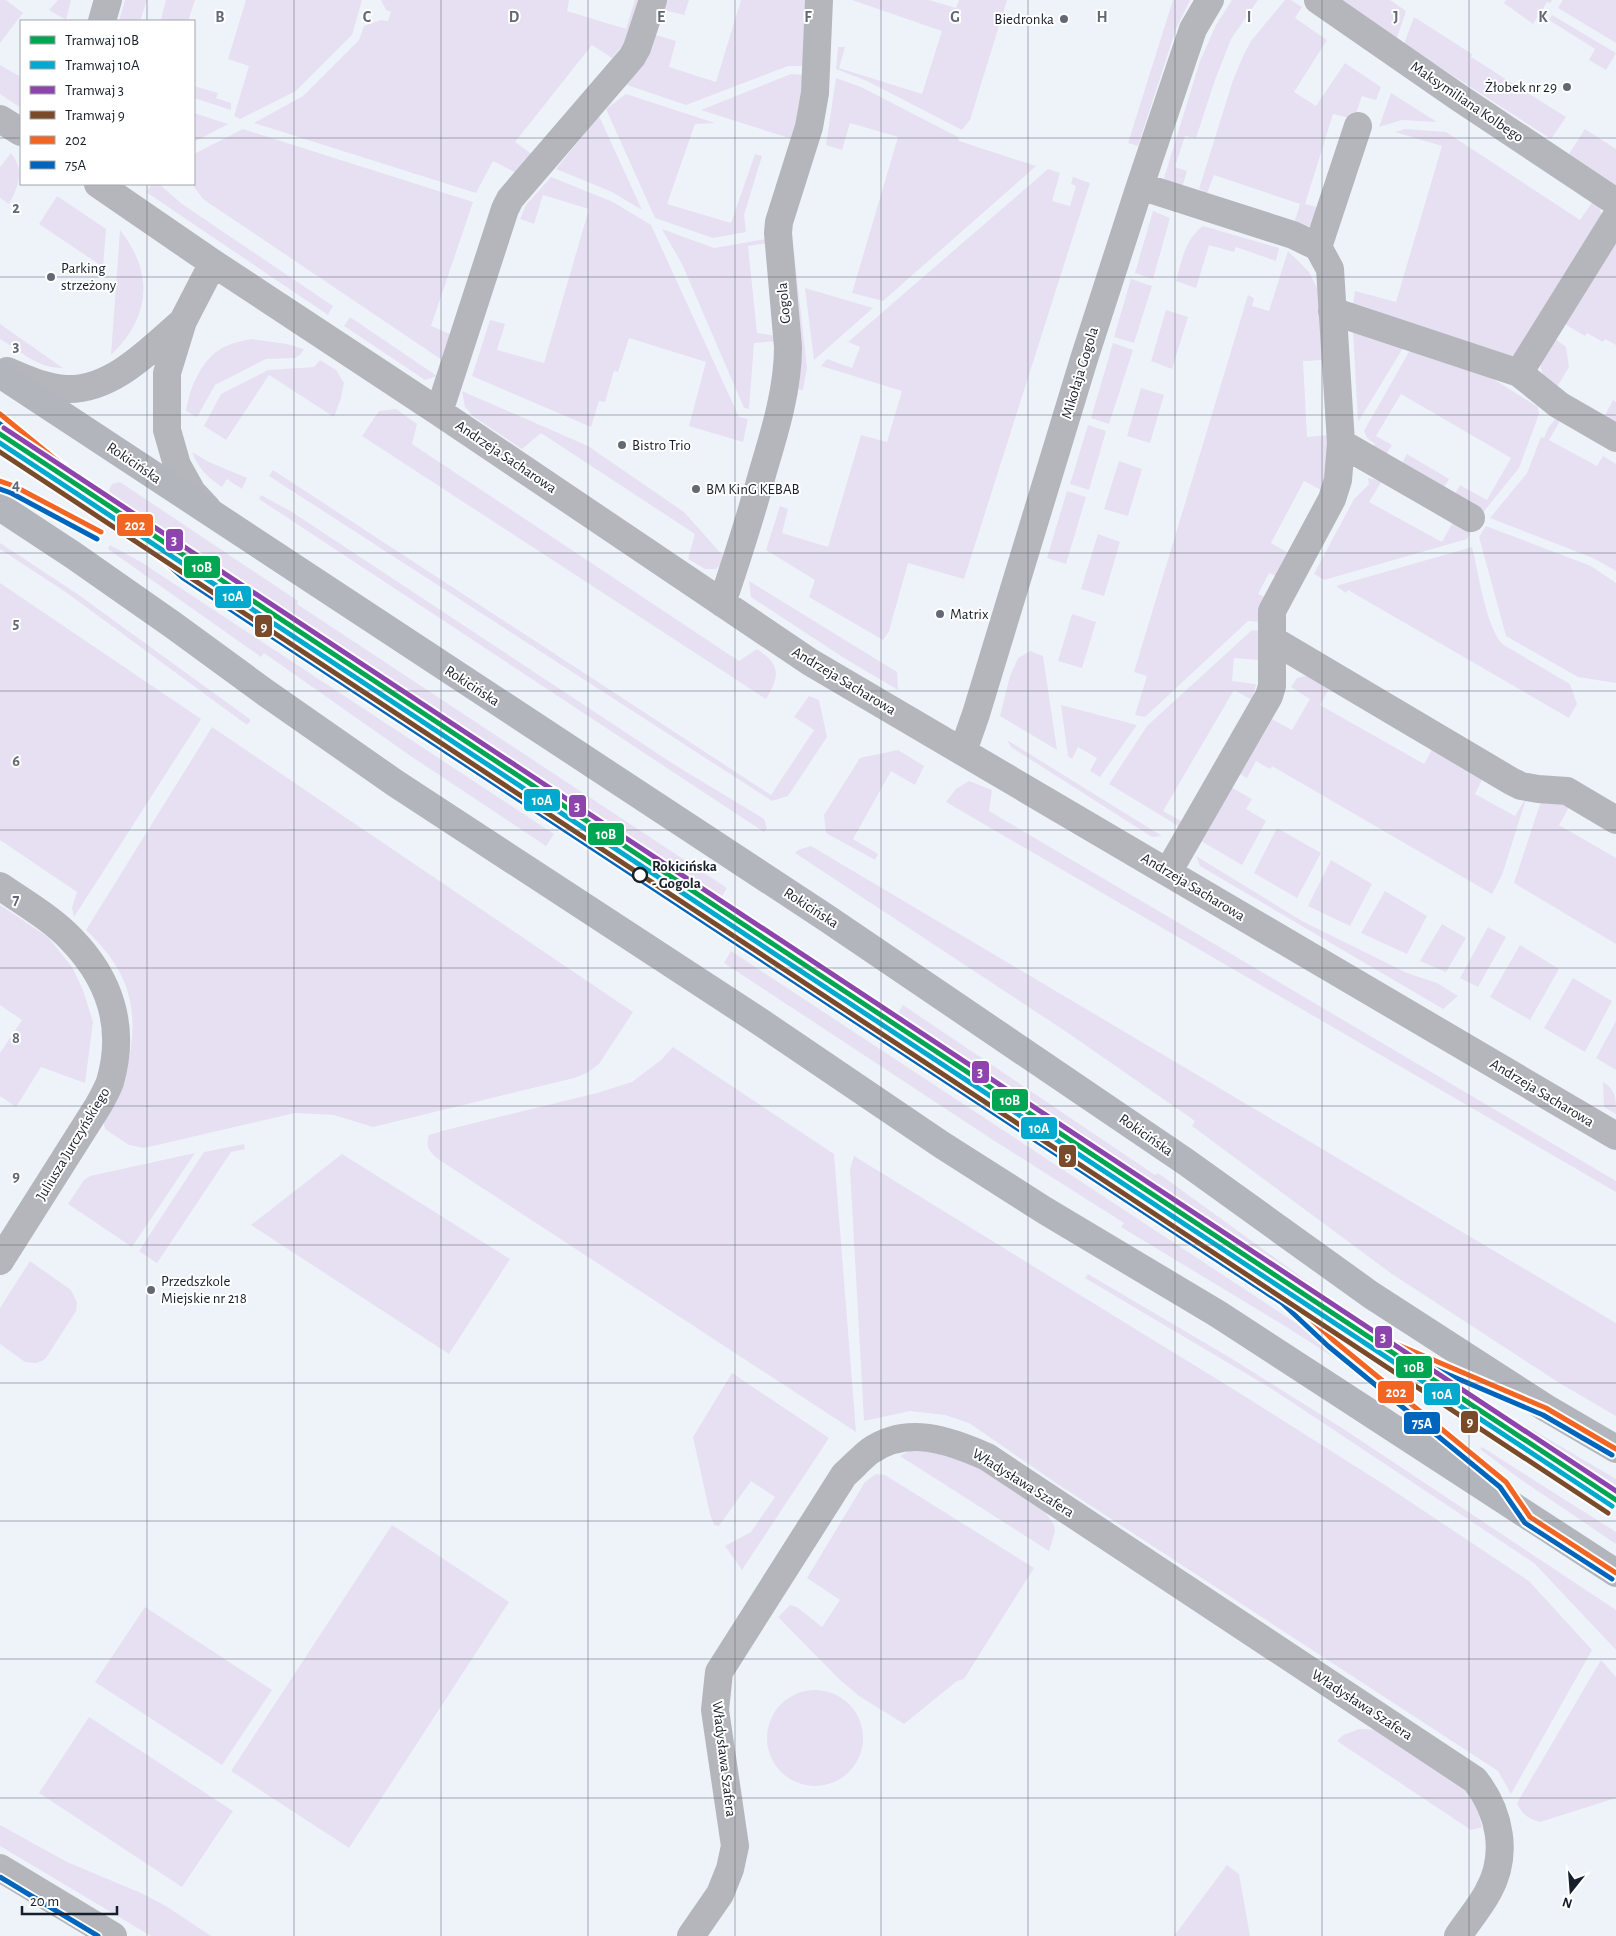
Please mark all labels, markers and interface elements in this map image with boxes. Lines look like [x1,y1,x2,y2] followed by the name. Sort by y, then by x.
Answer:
[215,9,225,25] text: B
[363,9,372,25] text: C
[509,9,520,25] text: D
[657,9,665,25] text: E
[804,9,812,25] text: F
[950,9,960,25] text: G
[1096,9,1108,25] text: H
[1247,9,1251,25] text: I
[1393,9,1399,25] text: J
[1538,9,1548,25] text: K
[994,12,1054,27] place label: Biedronka
[1058,13,1070,25] marker: Biedronka
[20,20,195,185] legend
[65,33,139,48] text: Tramwaj 10B
[65,58,140,73] text: Tramwaj 10A
[1408,59,1526,145] street label: Maksymiliana Kolbego
[1485,78,1557,95] place label: Żłobek nr 29
[1561,81,1573,93] marker: Żłobek nr 29
[65,83,124,98] text: Tramwaj 3
[65,108,125,123] text: Tramwaj 9
[65,133,87,148] text: 202
[65,158,87,173] text: 75A
[12,200,20,216] text: 2
[61,261,117,293] place label: Parking strzeżony
[45,271,57,283] marker: Parking strzeżony
[775,282,793,324] street label: Gogola
[1059,325,1101,421] street label: Mikołaja Gogola
[13,338,20,354] text: 3
[453,418,559,496] street label: Andrzeja Sacharowa
[632,438,691,453] place label: Bistro Trio
[616,439,628,451] marker: Bistro Trio
[104,440,164,487] street label: Rokicińska
[12,477,20,493] text: 4
[706,482,800,497] place label: BM KinG KEBAB
[690,483,702,495] marker: BM KinG KEBAB
[116,513,154,537] line badge: 202
[125,519,146,533] text: 202
[165,528,184,552] line badge: 3
[171,534,177,548] text: 3
[183,555,221,579] line badge: 10B
[192,561,212,575] text: 10B
[214,585,252,609] line badge: 10A
[223,590,244,604] text: 10A
[950,607,989,622] place label: Matrix
[934,608,946,620] marker: Matrix
[254,614,273,638] line badge: 9
[13,615,20,631] text: 5
[261,620,268,634] text: 9
[790,644,898,718] street label: Andrzeja Sacharowa
[442,663,502,709] street label: Rokicińska
[12,753,20,769] text: 6
[523,788,561,812] line badge: 10A
[532,794,553,808] text: 10A
[568,794,587,818] line badge: 3
[574,800,580,814] text: 3
[587,822,625,846] line badge: 10B
[596,828,616,842] text: 10B
[1139,850,1247,924] street label: Andrzeja Sacharowa
[652,859,717,891] place label: Rokicińska - Gogola
[632,867,648,883] marker: Rokicińska - Gogola
[781,885,841,931] street label: Rokicińska
[13,892,20,908] text: 7
[12,1030,20,1046] text: 8
[1488,1056,1596,1130] street label: Andrzeja Sacharowa
[971,1060,990,1084] line badge: 3
[977,1066,983,1080] text: 3
[33,1085,113,1203] street label: Juliusza Jurczyńskiego
[991,1088,1029,1112] line badge: 10B
[1000,1094,1020,1108] text: 10B
[1116,1111,1176,1159] street label: Rokicińska
[1020,1116,1058,1140] line badge: 10A
[1029,1122,1050,1136] text: 10A
[1058,1144,1077,1168] line badge: 9
[1065,1150,1072,1164] text: 9
[12,1168,20,1184] text: 9
[161,1274,247,1306] place label: Przedszkole Miejskie nr 218
[145,1284,157,1296] marker: Przedszkole Miejskie nr 218
[1374,1325,1393,1349] line badge: 3
[1380,1331,1386,1345] text: 3
[1395,1355,1433,1379] line badge: 10B
[1404,1361,1424,1375] text: 10B
[1377,1380,1415,1404] line badge: 202
[1423,1382,1461,1406] line badge: 10A
[1386,1386,1407,1400] text: 202
[1432,1388,1453,1402] text: 10A
[1460,1410,1479,1434] line badge: 9
[1403,1411,1441,1435] line badge: 75A
[1467,1415,1474,1429] text: 9
[1412,1417,1433,1431] text: 75A
[970,1446,1077,1520] street label: Władysława Szafera
[1309,1667,1415,1743] street label: Władysława Szafera
[709,1700,739,1818] street label: Władysława Szafera
[1546,1866,1596,1916] north arrow
[22,1884,118,1916] scale bar
[30,1894,59,1909] text: 20 m
[1561,1894,1574,1911] text: N

